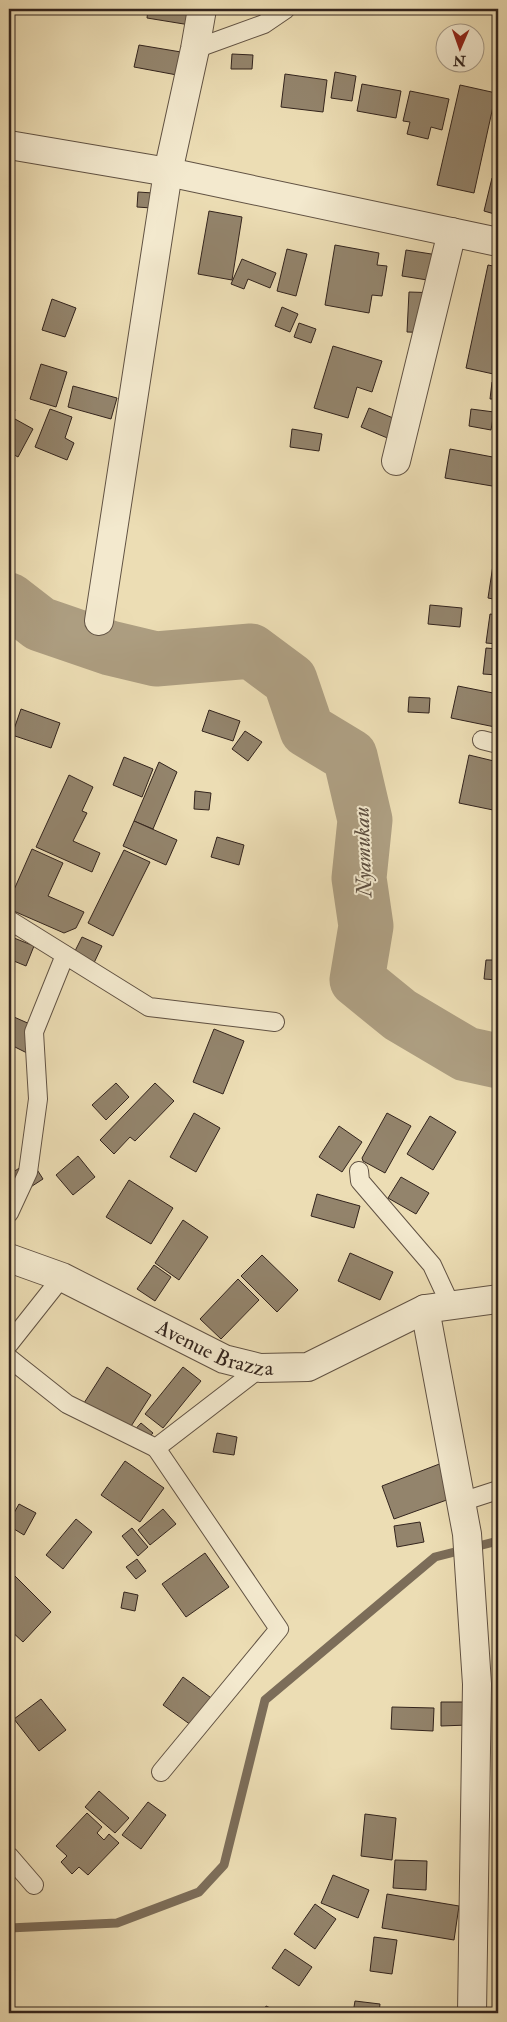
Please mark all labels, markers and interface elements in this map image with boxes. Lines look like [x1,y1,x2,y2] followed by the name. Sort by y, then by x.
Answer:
[434,22,484,72] north arrow
[453,52,467,69] text: N
[347,806,379,899] water label: Nyamukau
[151,1314,274,1383] street label: Avenue Brazza

